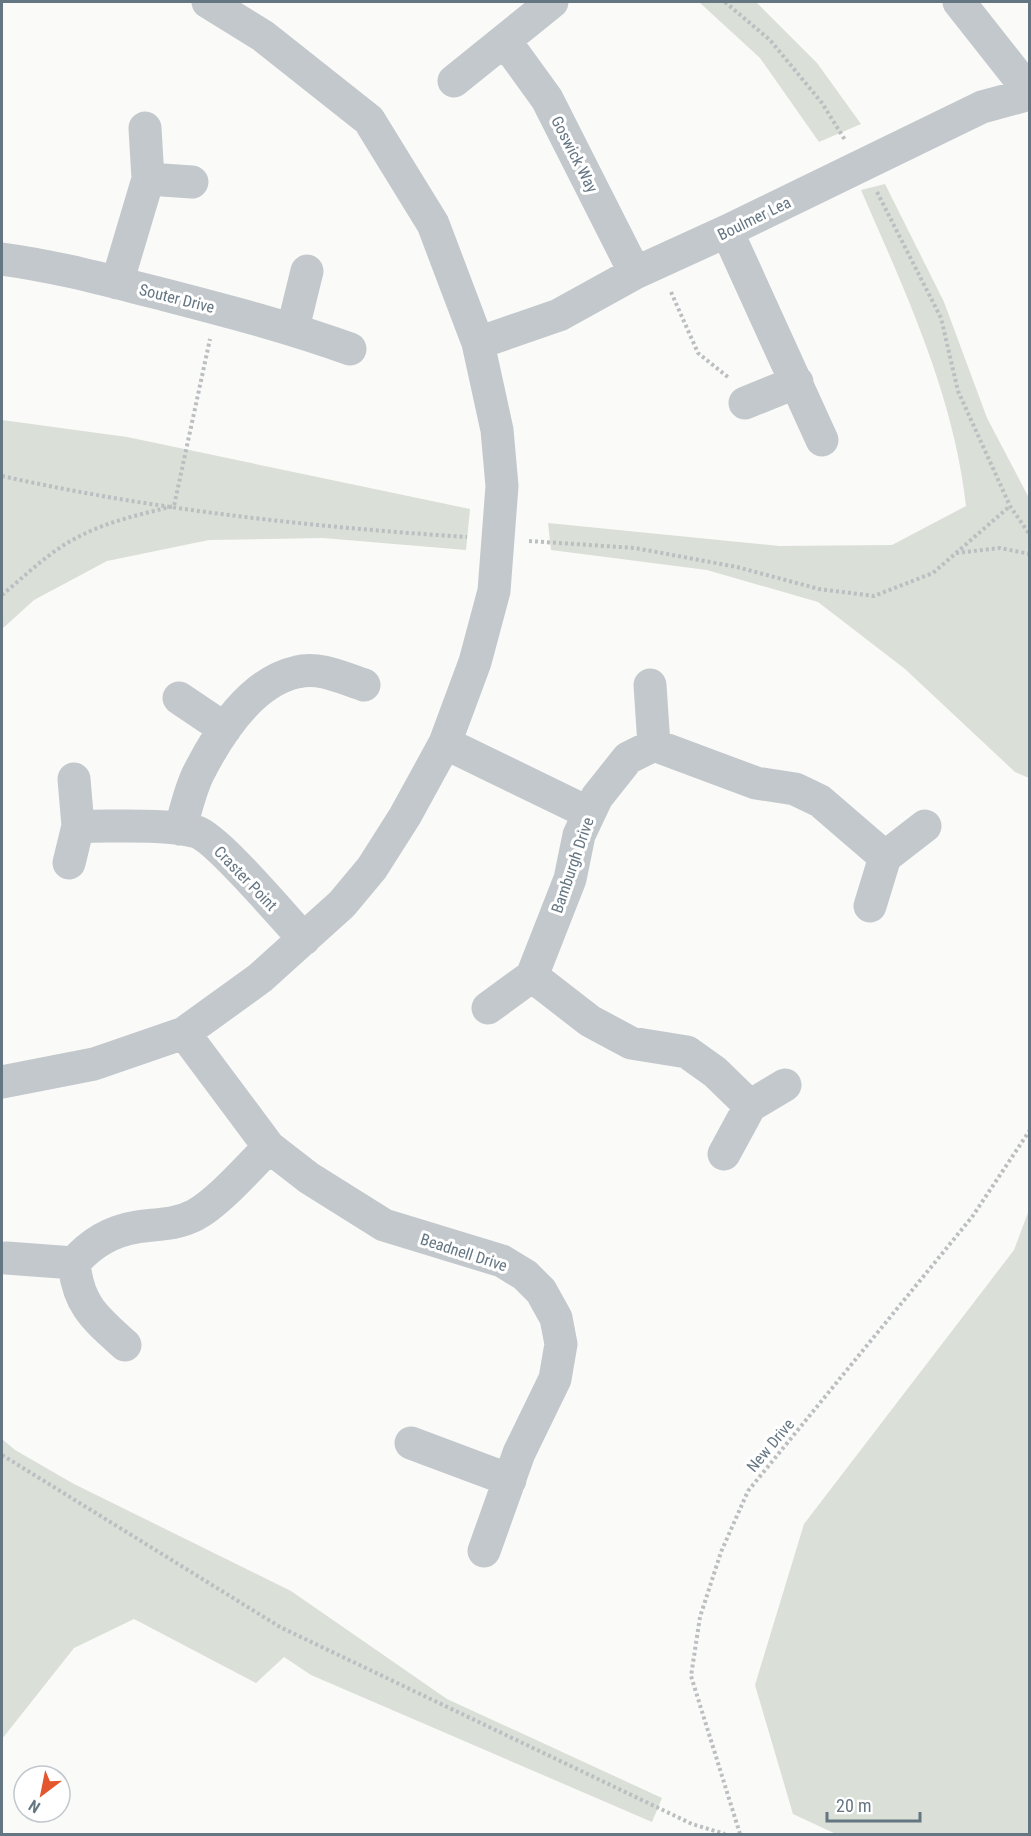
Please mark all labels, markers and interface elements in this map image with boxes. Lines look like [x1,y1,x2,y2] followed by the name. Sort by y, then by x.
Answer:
[547,113,602,196] street label: Goswick Way
[715,193,794,244] street label: Boulmer Lea
[137,280,216,317] street label: Souter Drive
[547,815,598,916] street label: Bamburgh Drive
[210,842,281,915] street label: Craster Point
[418,1230,510,1275] street label: Beadnell Drive
[743,1415,798,1476] street label: New Drive
[12,1764,72,1824] north arrow
[827,1785,920,1823] scale bar
[836,1795,871,1816] text: 20 m
[25,1796,44,1817] text: N

